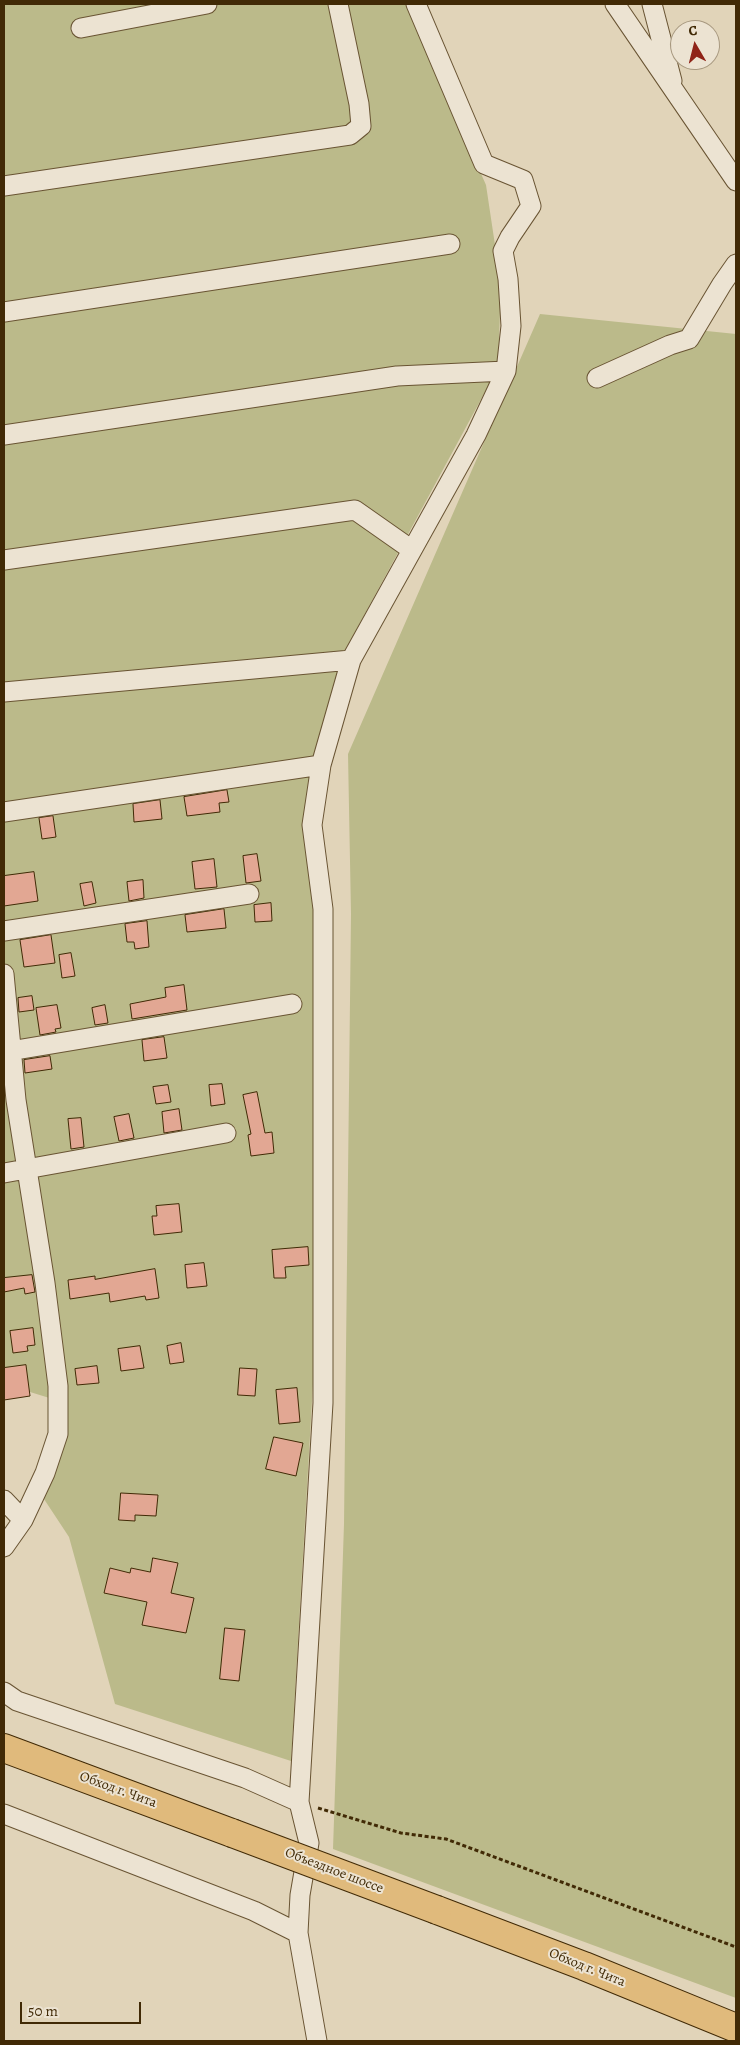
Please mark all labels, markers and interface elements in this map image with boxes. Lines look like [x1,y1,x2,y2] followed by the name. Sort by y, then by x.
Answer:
[670,20,720,70] north arrow
[687,21,699,41] text: С
[77,1768,159,1812] street label: Обход г. Чита
[282,1844,386,1898] street label: Объездное шоссе
[546,1945,628,1991] street label: Обход г. Чита
[22,1992,144,2024] scale bar
[28,2001,58,2021] text: 50 m

